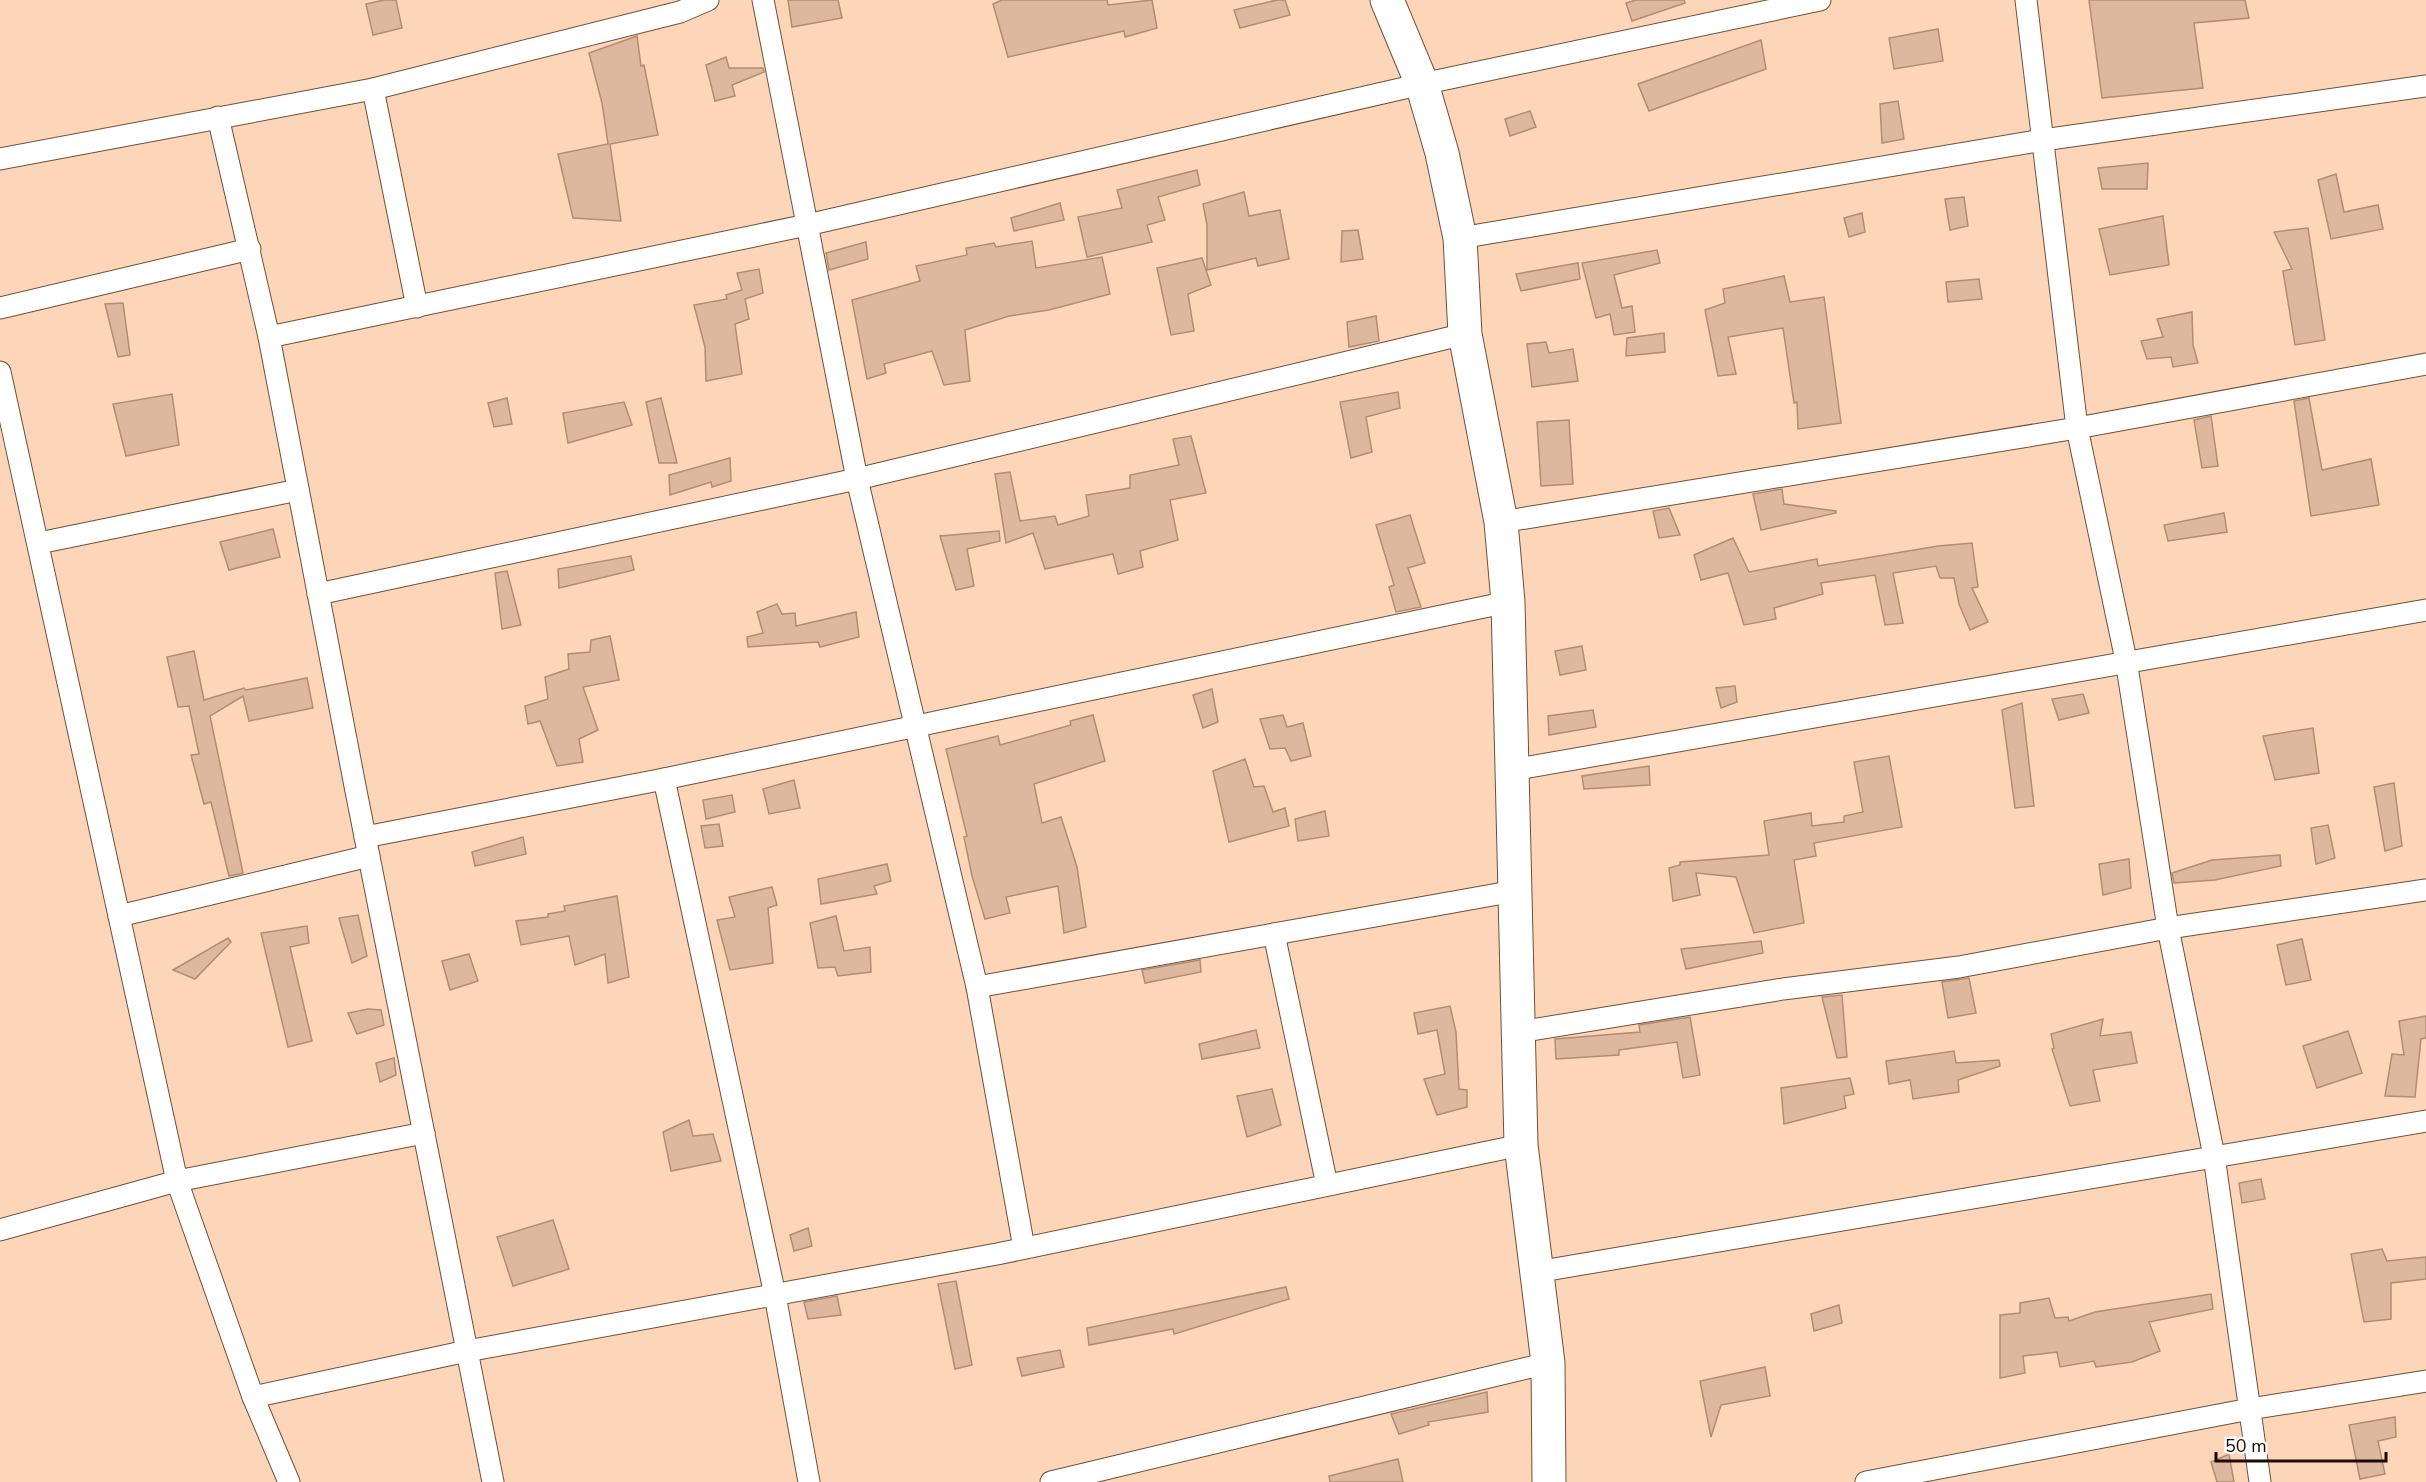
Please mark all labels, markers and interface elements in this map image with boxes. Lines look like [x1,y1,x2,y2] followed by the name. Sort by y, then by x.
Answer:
[2216,1425,2386,1463] scale bar
[2225,1434,2267,1458] text: 50 m

